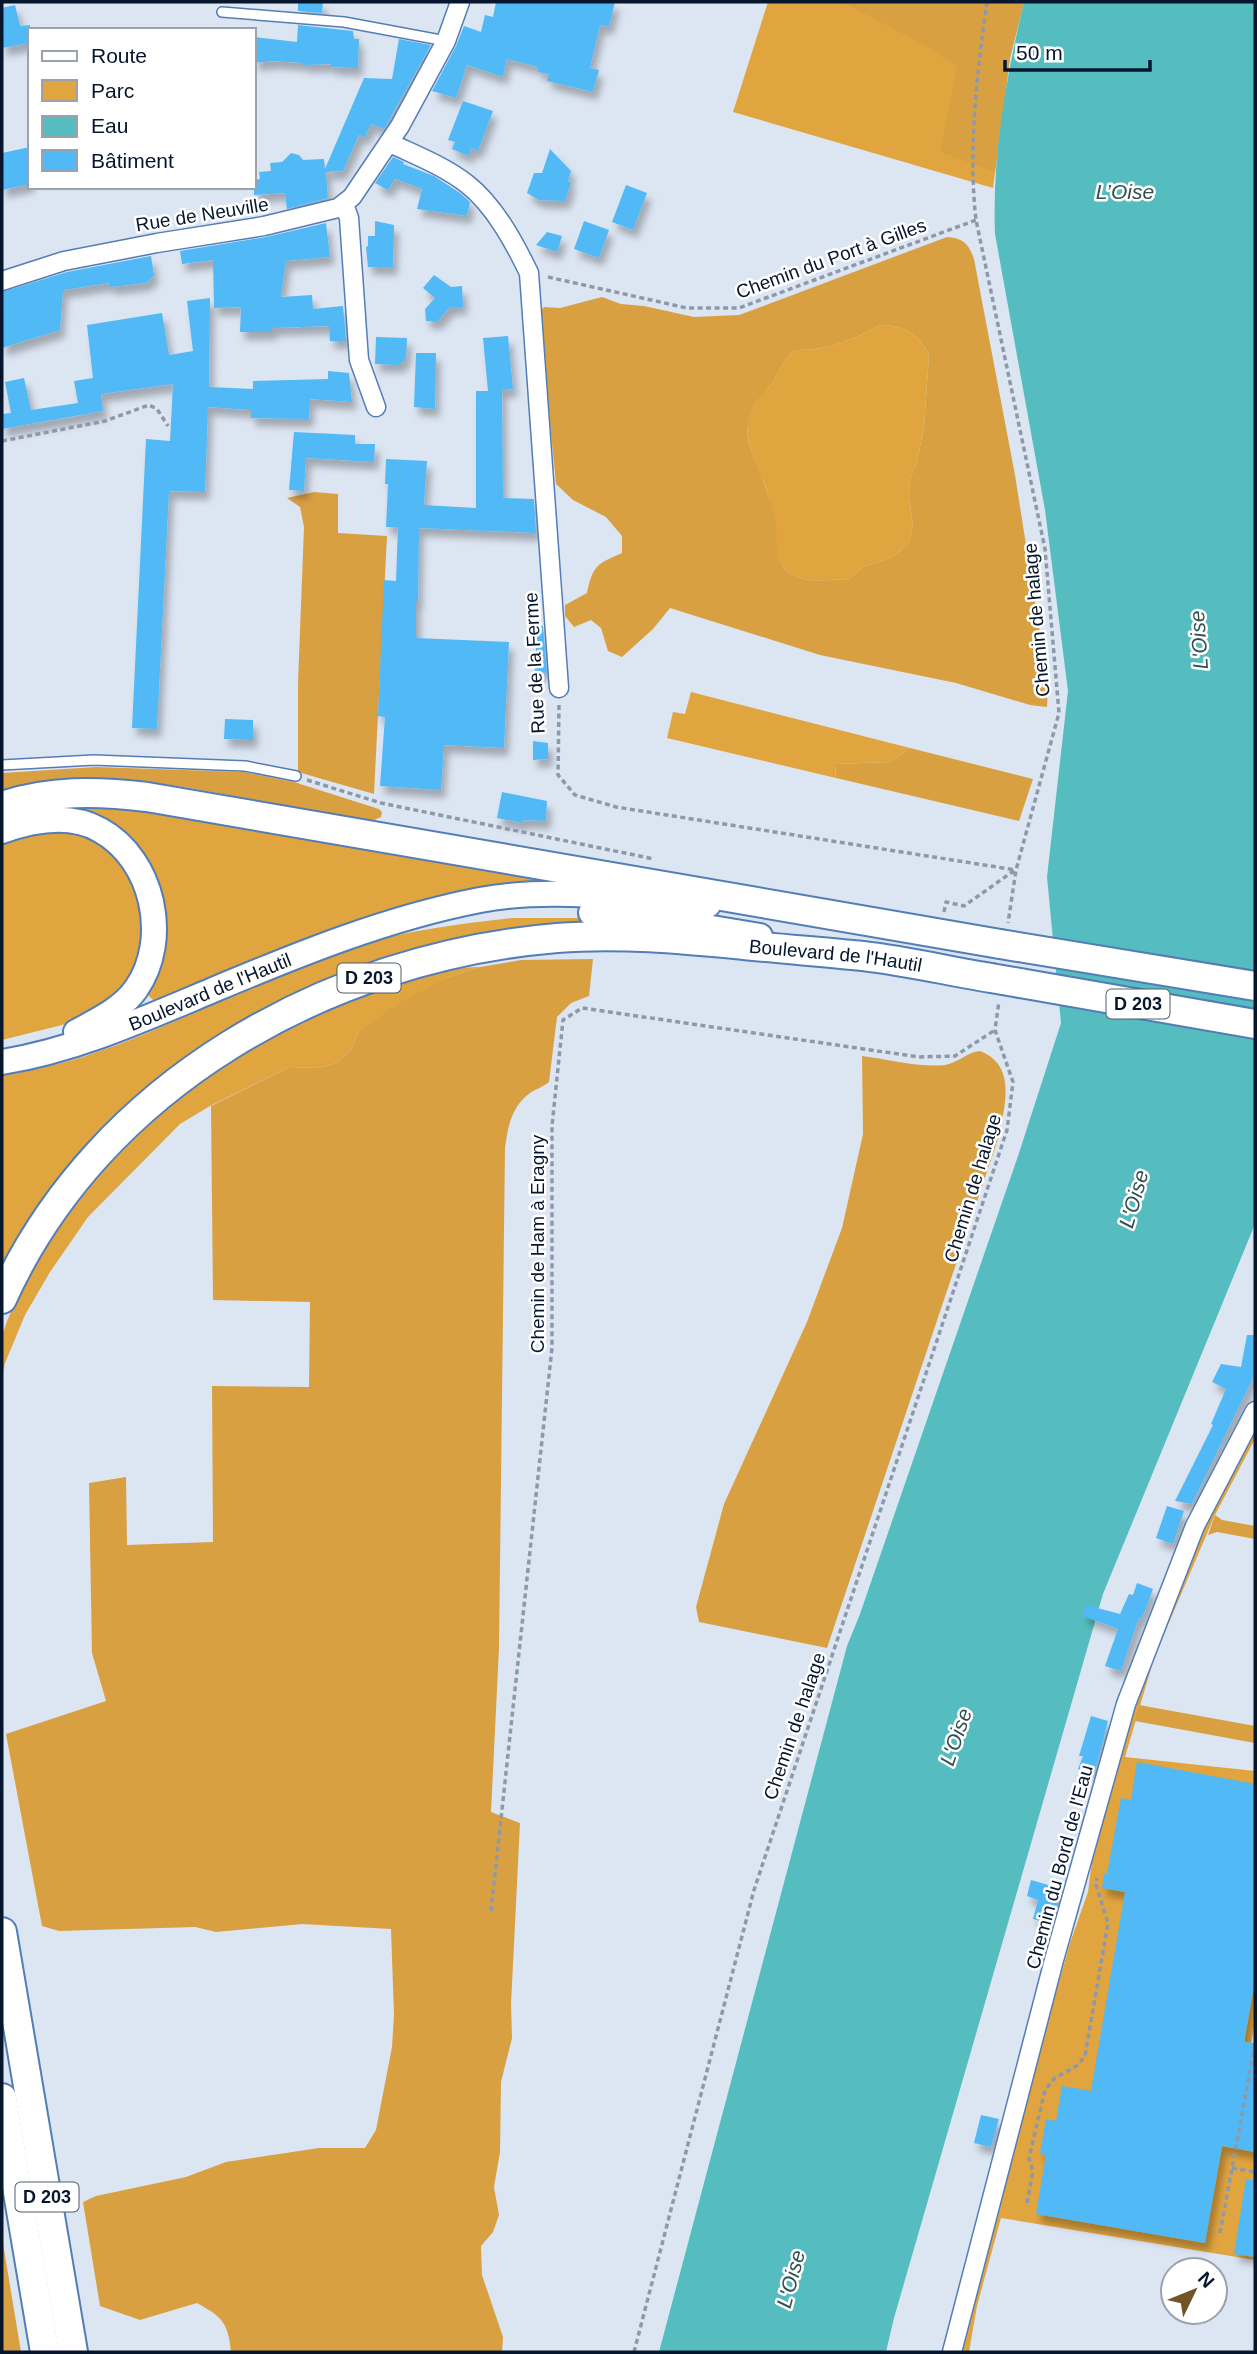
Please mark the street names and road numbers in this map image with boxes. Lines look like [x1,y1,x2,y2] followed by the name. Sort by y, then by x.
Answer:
[134,194,270,235] street label: Rue de Neuville
[733,214,929,303] street label: Chemin du Port à Gilles
[1019,542,1054,698] street label: Chemin de halage
[520,592,549,734] street label: Rue de la Ferme
[748,936,924,976] street label: Boulevard de l'Hautil
[126,949,294,1035] street label: Boulevard de l'Hautil
[338,964,400,993] road number: D 203
[1106,989,1170,1018] road number: D 203
[940,1111,1005,1265] street label: Chemin de halage
[527,1134,548,1353] street label: Chemin de Ham à Eragny
[759,1650,830,1802] street label: Chemin de halage
[1022,1763,1097,1972] street label: Chemin du Bord de l'Eau
[16,2182,78,2211] road number: D 203

